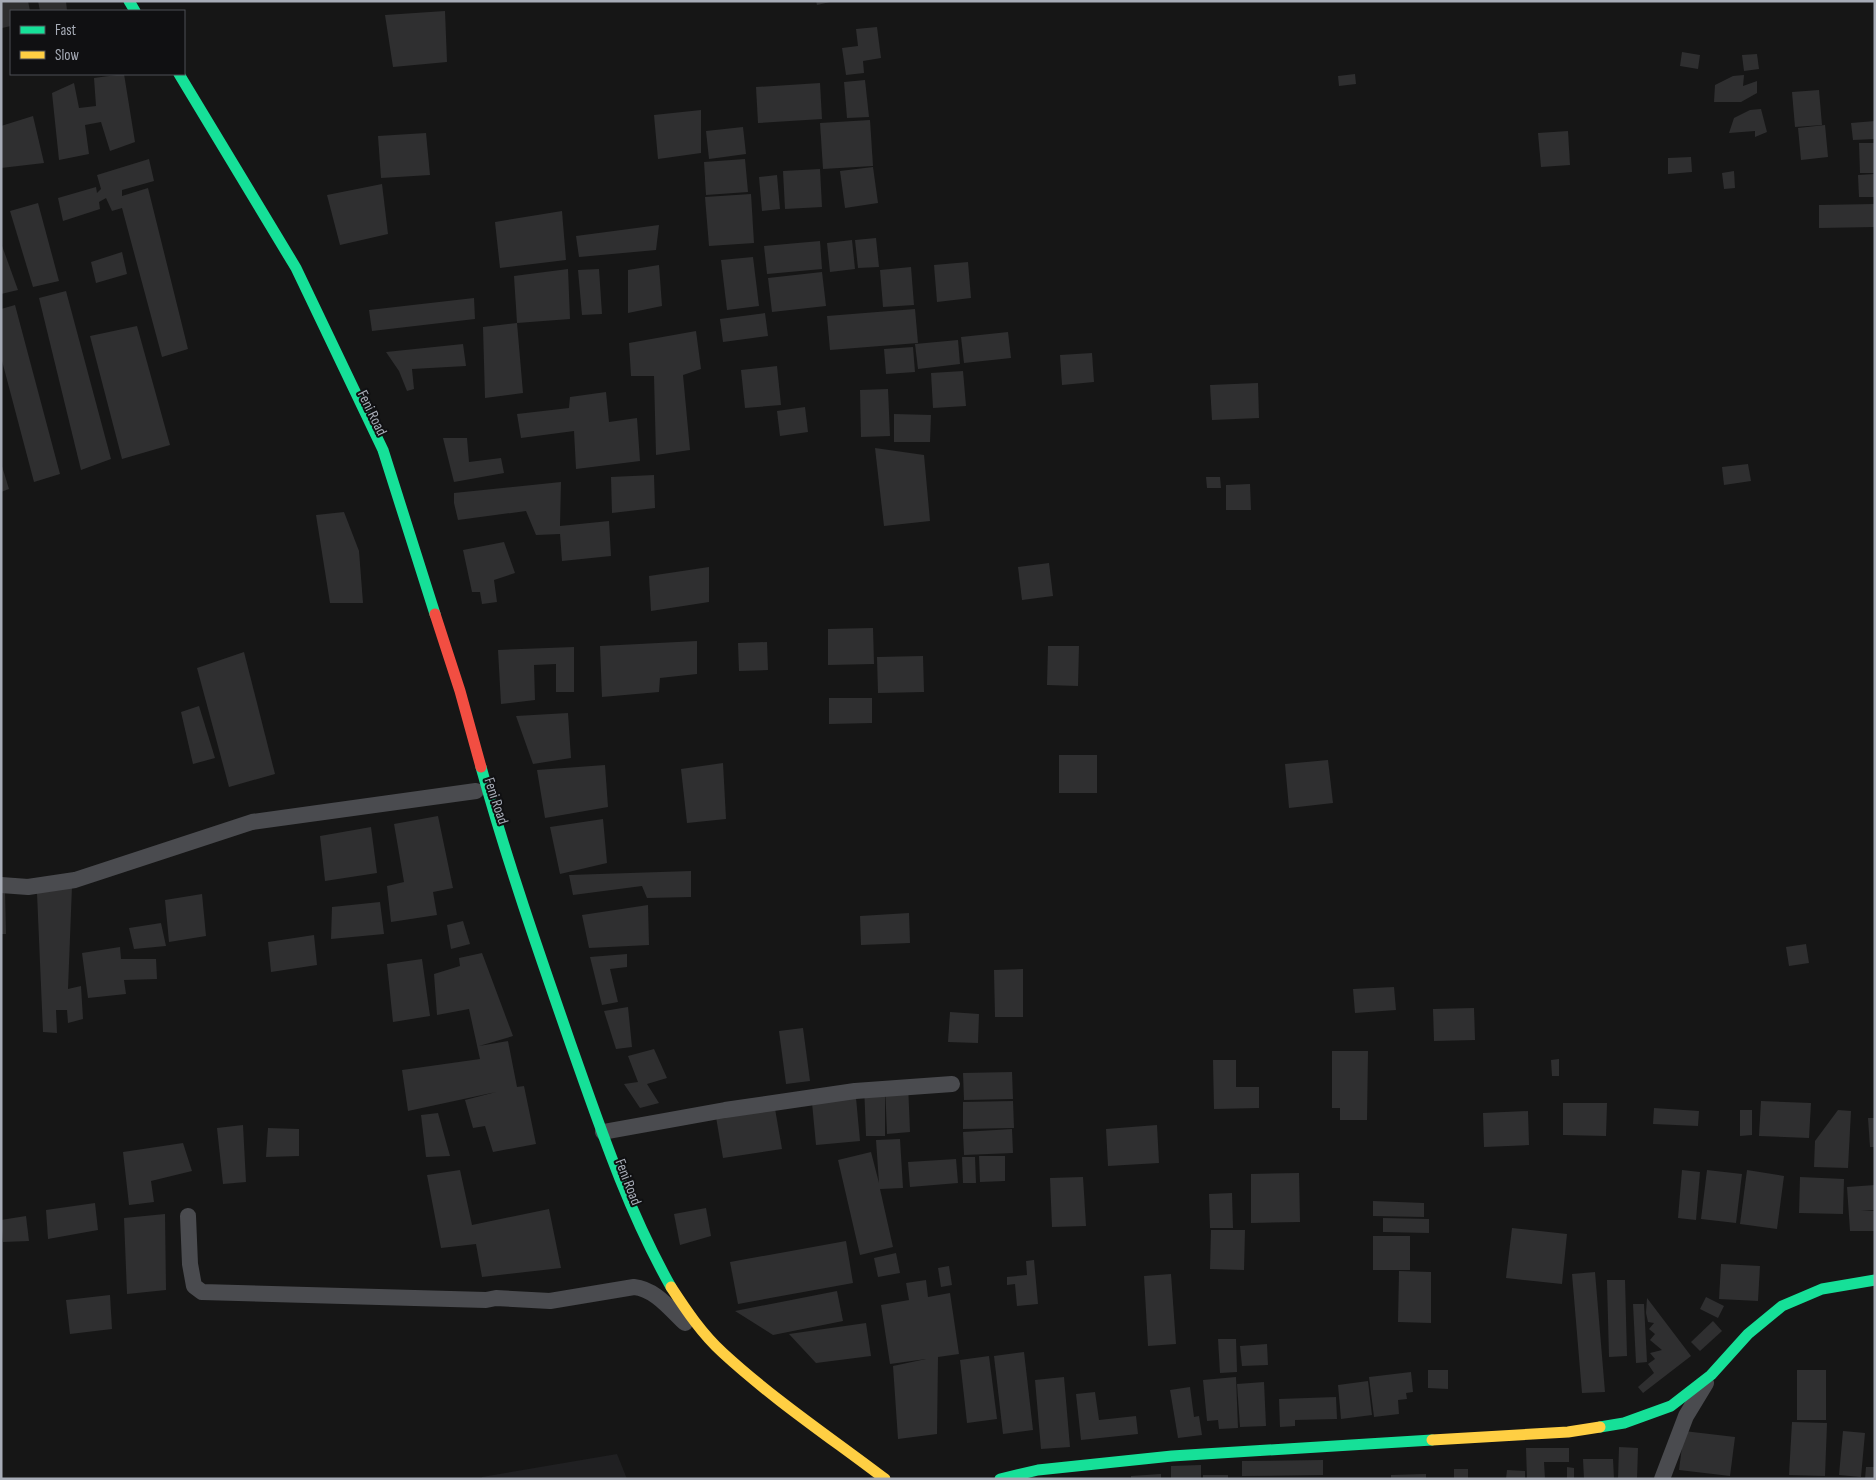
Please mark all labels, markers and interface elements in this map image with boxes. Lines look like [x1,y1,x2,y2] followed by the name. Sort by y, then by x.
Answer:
[10,10,185,75] legend
[55,21,77,40] text: Fast
[55,46,79,65] text: Slow
[353,387,391,439] street label: Feni Road
[480,775,512,827] street label: Feni Road
[611,1156,645,1208] street label: Feni Road

